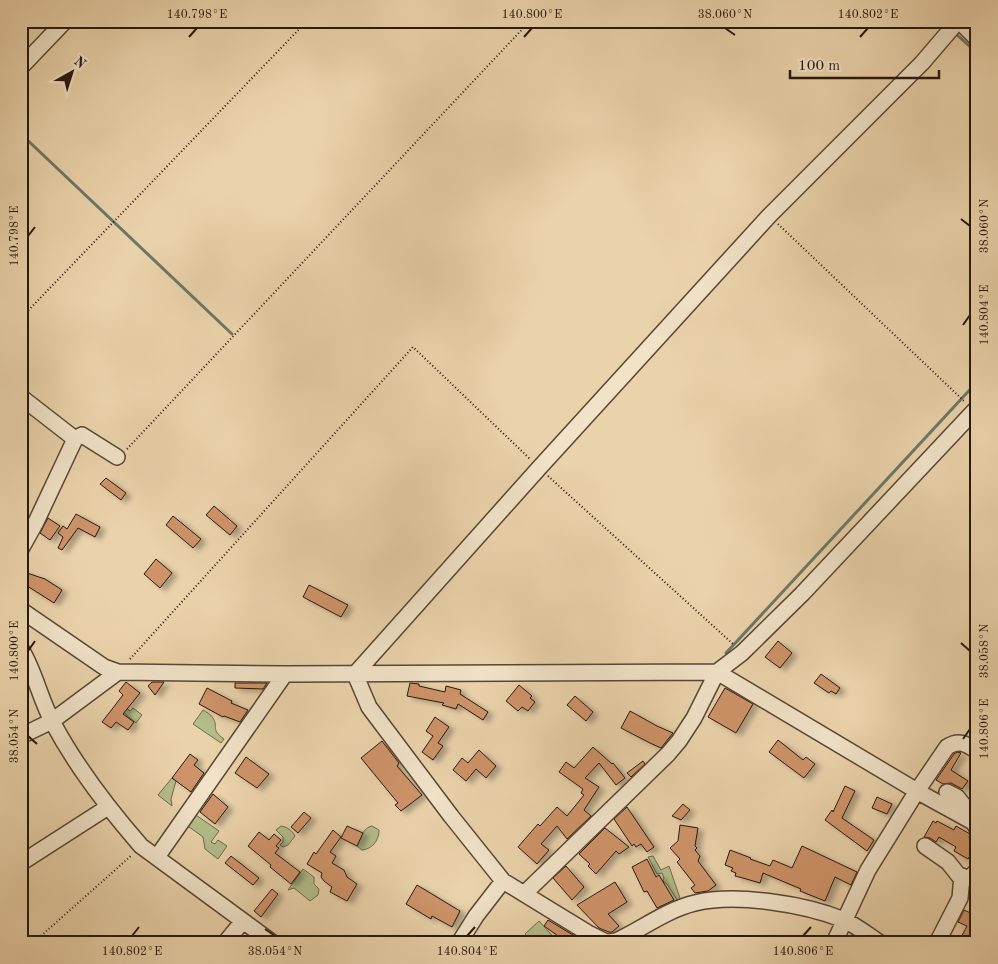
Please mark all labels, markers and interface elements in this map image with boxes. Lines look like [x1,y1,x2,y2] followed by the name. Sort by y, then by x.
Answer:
[167,9,227,21] text: 140.798°E
[502,9,562,21] text: 140.800°E
[698,9,752,21] text: 38.060°N
[838,9,898,21] text: 140.802°E
[48,48,98,98] north arrow
[790,48,939,80] scale bar
[71,54,88,72] text: N
[798,59,840,74] text: 100 m
[979,199,991,253] text: 38.060°N
[9,206,21,266] text: 140.798°E
[979,285,991,345] text: 140.804°E
[9,621,21,681] text: 140.800°E
[978,624,991,678] text: 38.058°N
[979,699,991,759] text: 140.806°E
[8,709,21,763] text: 38.054°N
[248,945,302,958] text: 38.054°N
[102,946,162,958] text: 140.802°E
[437,946,497,958] text: 140.804°E
[773,946,833,958] text: 140.806°E

